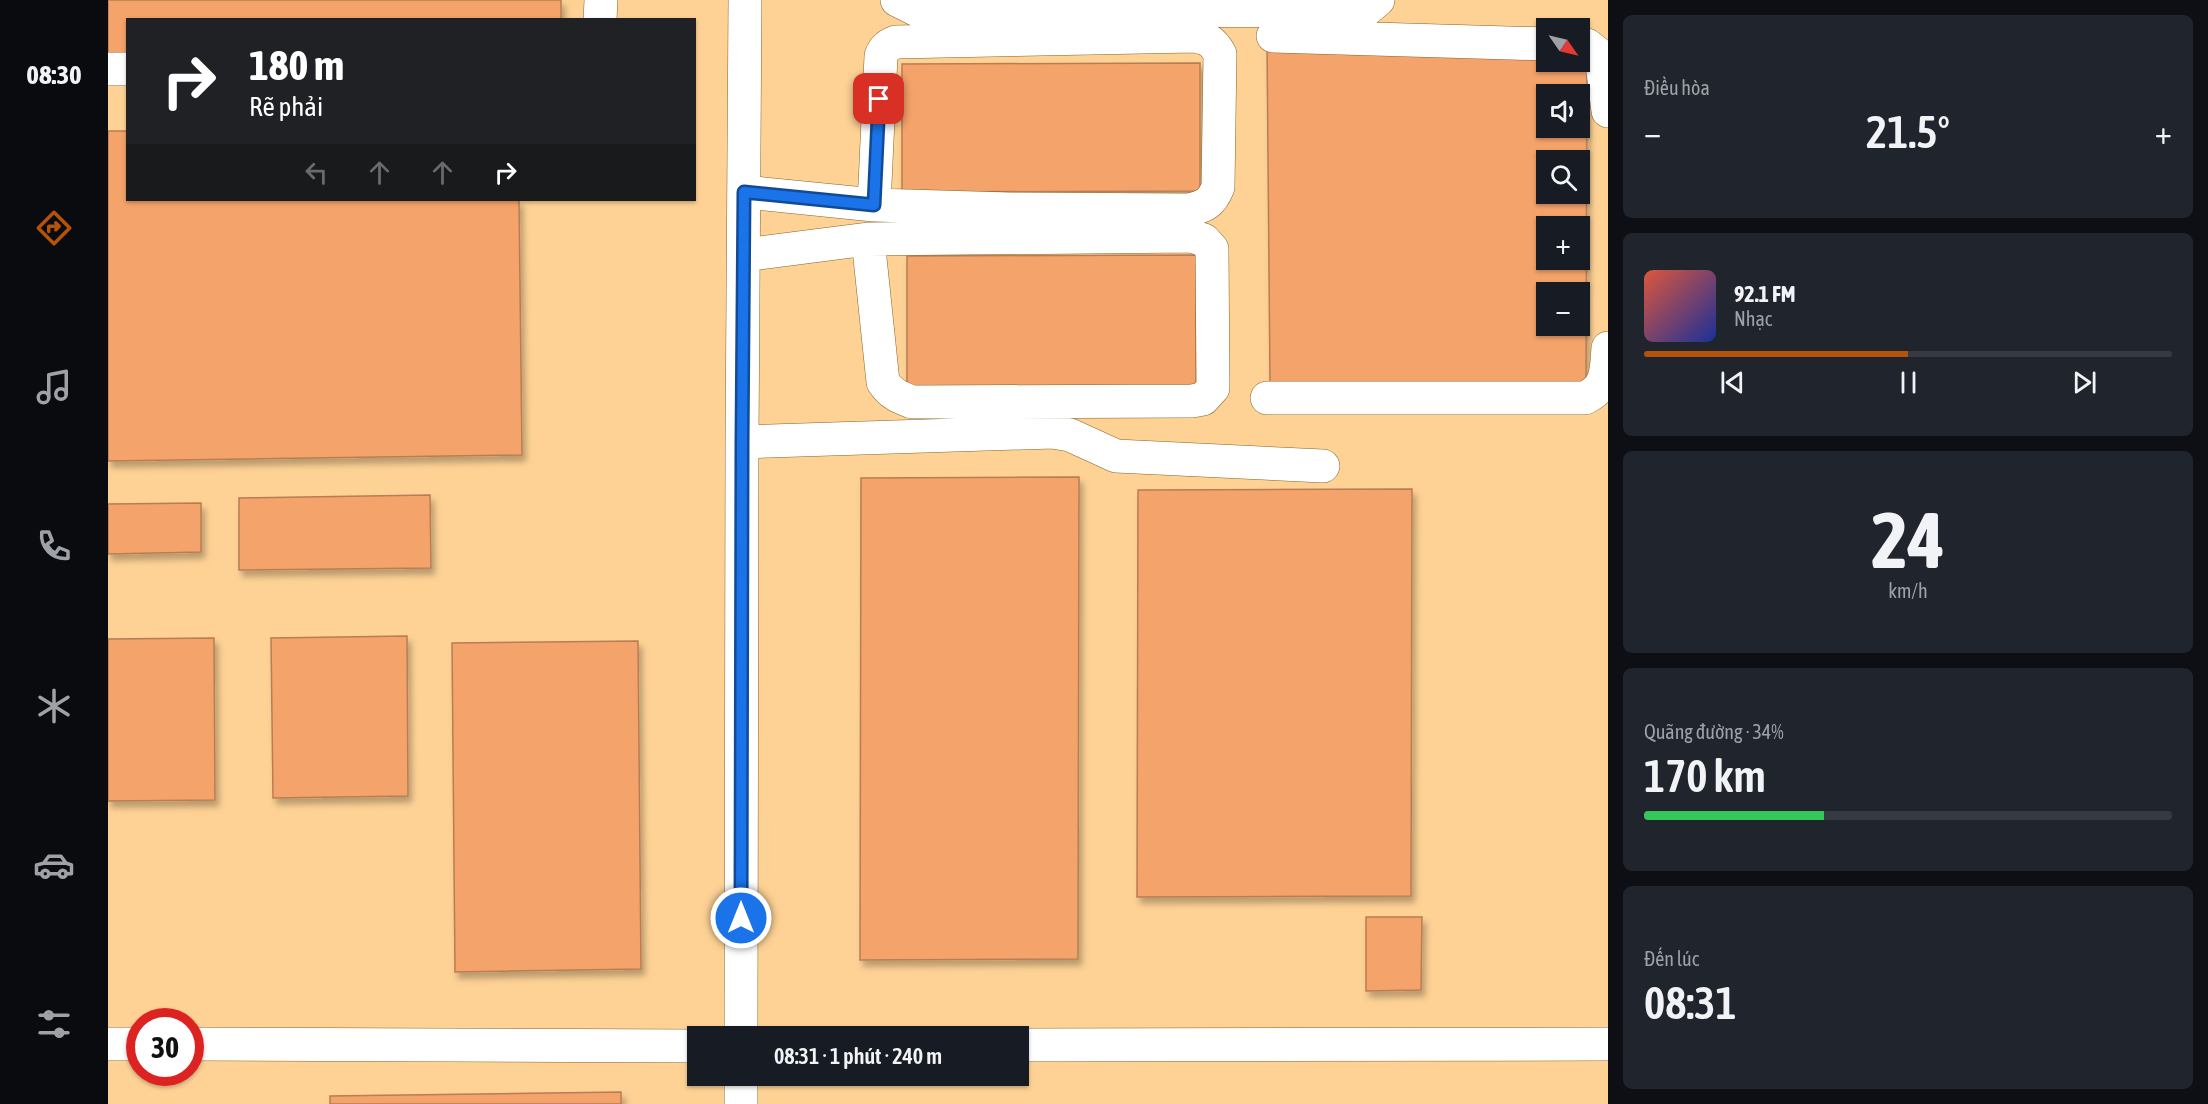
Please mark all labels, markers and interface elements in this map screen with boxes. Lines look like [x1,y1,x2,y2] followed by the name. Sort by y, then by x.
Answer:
[1536,18,1590,72] north arrow
[1536,18,1590,336] map controls
[249,41,344,89] text: 180 m
[150,42,228,120] icon: right
[26,59,82,90] text: 08:30
[853,73,904,124] pin
[1644,76,1710,99] text: Điều hòa
[862,82,895,115] icon: arrive
[1536,84,1590,138] button: sound
[249,91,323,122] text: Rẽ phải
[1866,106,1950,158] text: 21.5°
[1644,113,1661,151] text: −
[2155,113,2172,151] text: +
[1536,150,1590,204] button: search
[300,156,333,189] icon: left
[363,156,396,189] icon: ahead
[426,156,459,189] icon: ahead
[489,156,522,189] icon: right
[33,207,75,249] icon: directions
[1536,216,1590,270] button: +
[1734,281,1796,307] text: 92.1 FM
[1536,282,1590,336] button: −
[1734,307,1772,330] text: Nhạc
[33,366,75,408] icon: music
[1716,366,1749,399] icon: previous
[1892,366,1925,399] icon: pause
[2068,366,2101,399] icon: next
[1871,495,1945,585] text: 24
[33,525,75,567] icon: phone
[1888,579,1928,602] text: km/h
[33,685,75,727] icon: climate
[1644,720,1784,743] text: Quãng đường · 34%
[1644,750,1766,802] text: 170 km
[33,844,75,886] icon: car
[709,886,773,950] position arrow
[1644,947,1699,970] text: Đến lúc
[1644,977,1737,1029] text: 08:31
[33,1003,75,1045] icon: filters
[126,1008,204,1086] speed limit sign: 30
[774,1043,942,1069] text: 08:31 · 1 phút · 240 m

